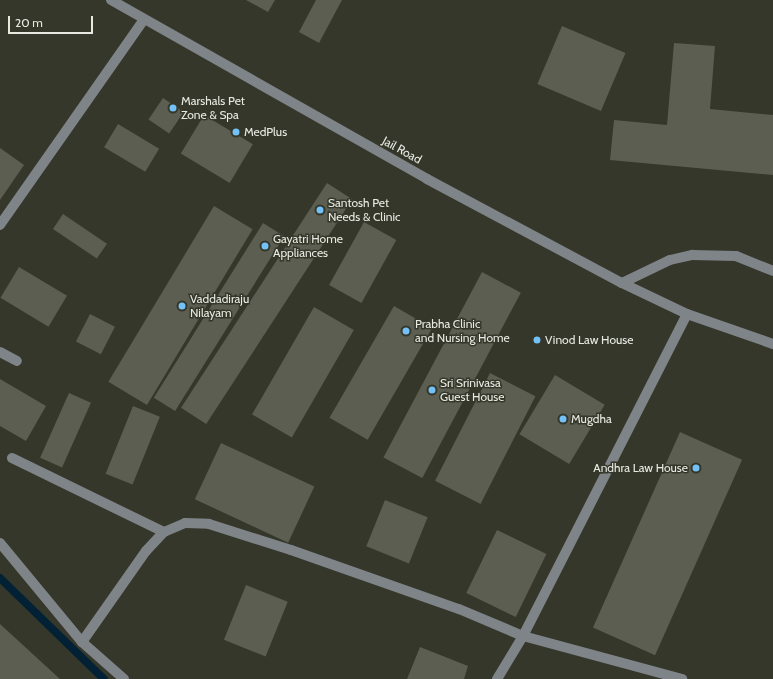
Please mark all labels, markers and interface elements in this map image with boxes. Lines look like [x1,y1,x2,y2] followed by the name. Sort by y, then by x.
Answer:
[10,8,95,34] scale bar
[15,15,43,30] text: 20 m
[181,94,245,122] place label: Marshals Pet Zone & Spa
[168,103,178,113] marker: Marshals Pet Zone & Spa
[244,125,287,139] place label: MedPlus
[231,127,241,137] marker: MedPlus
[380,133,424,167] street label: Jail Road
[328,196,400,224] place label: Santosh Pet Needs & Clinic
[315,205,325,215] marker: Santosh Pet Needs & Clinic
[273,232,343,260] place label: Gayatri Home Appliances
[260,241,270,251] marker: Gayatri Home Appliances
[190,292,249,320] place label: Vaddadiraju Nilayam
[177,301,187,311] marker: Vaddadiraju Nilayam
[415,317,510,345] place label: Prabha Clinic and Nursing Home
[400,325,412,337] marker: Prabha Clinic and Nursing Home
[545,333,633,347] place label: Vinod Law House
[532,335,542,345] marker: Vinod Law House
[440,376,504,404] place label: Sri Srinivasa Guest House
[427,385,437,395] marker: Sri Srinivasa Guest House
[571,412,612,426] place label: Mugdha
[558,414,568,424] marker: Mugdha
[593,461,688,475] place label: Andhra Law House
[691,463,701,473] marker: Andhra Law House

